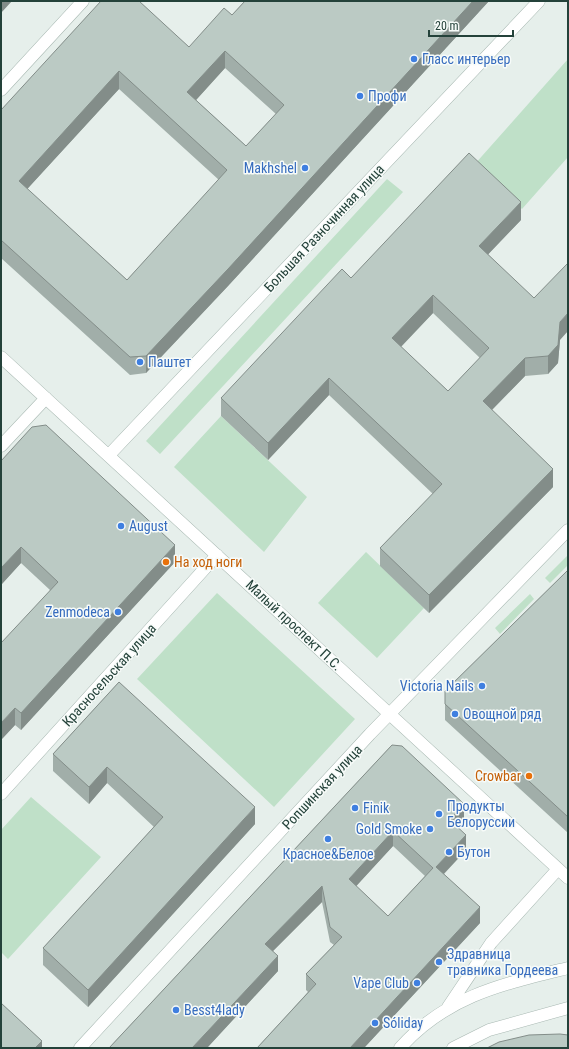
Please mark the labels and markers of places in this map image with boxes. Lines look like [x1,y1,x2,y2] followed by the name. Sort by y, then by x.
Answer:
[422,51,511,67] place label: Гласс интерьер
[409,54,419,64] marker: Гласс интерьер
[368,88,407,104] place label: Профи
[355,91,365,101] marker: Профи
[244,160,297,176] place label: Makhshel
[300,163,310,173] marker: Makhshel
[148,354,191,370] place label: Паштет
[135,357,145,367] marker: Паштет
[129,518,168,534] place label: August
[116,521,126,531] marker: August
[174,554,242,570] place label: На ход ноги
[161,557,171,567] marker: На ход ноги
[45,604,110,620] place label: Zenmodeca
[113,607,123,617] marker: Zenmodeca
[400,678,474,694] place label: Victoria Nails
[477,681,487,691] marker: Victoria Nails
[463,706,542,722] place label: Овощной ряд
[450,709,460,719] marker: Овощной ряд
[475,768,521,784] place label: Crowbar
[524,771,534,781] marker: Crowbar
[447,798,515,830] place label: Продукты Белоруссии
[363,800,390,816] place label: Finik
[350,803,360,813] marker: Finik
[434,809,444,819] marker: Продукты Белоруссии
[356,821,422,837] place label: Gold Smoke
[425,824,435,834] marker: Gold Smoke
[323,834,333,844] marker: Красное&Белое
[457,844,490,860] place label: Бутон
[282,846,374,862] place label: Красное&Белое
[444,847,454,857] marker: Бутон
[447,946,558,978] place label: Здравница травника Гордеева
[434,957,444,967] marker: Здравница травника Гордеева
[353,975,409,991] place label: Vape Club
[412,978,422,988] marker: Vape Club
[184,1002,245,1018] place label: Besst4lady
[171,1005,181,1015] marker: Besst4lady
[383,1015,423,1031] place label: Sóliday
[370,1018,380,1028] marker: Sóliday

